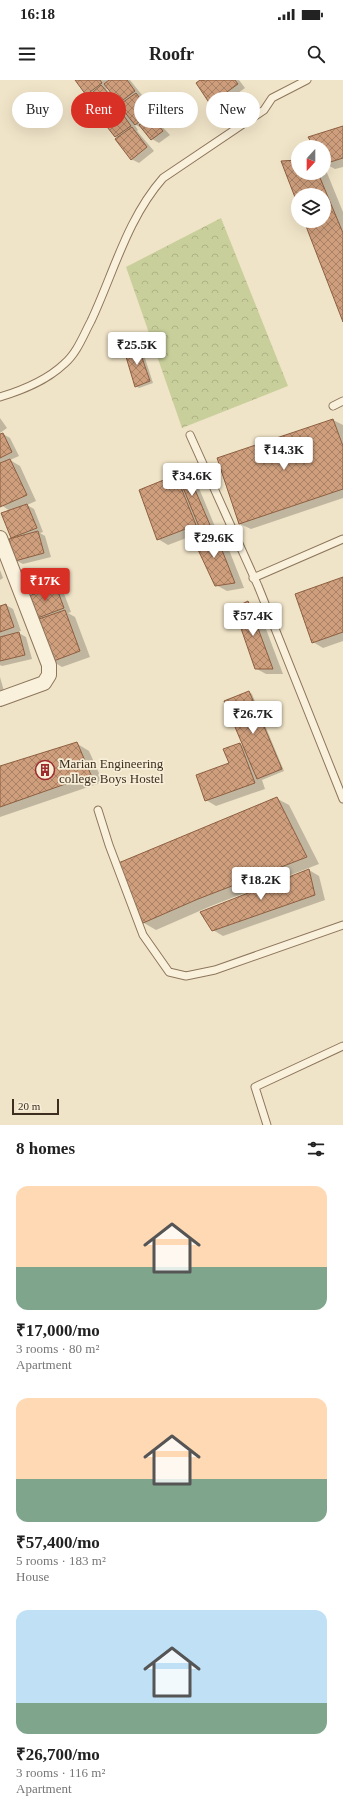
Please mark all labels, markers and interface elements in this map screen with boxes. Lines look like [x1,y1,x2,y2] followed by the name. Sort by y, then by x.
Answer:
[20,6,55,22] text: 16:18
[16,43,38,65] icon: menu
[305,43,327,65] icon: search
[149,44,194,64] text: Roofr
[12,92,63,128] chip: Buy
[71,92,126,128] chip: Rent
[134,92,198,128] chip: Filters
[206,92,260,128] chip: New
[291,140,331,180] north arrow
[291,140,331,228] map controls
[291,188,331,228] button: layers
[104,332,170,366] pin: ₹25.5K
[117,337,157,352] text: ₹25.5K
[251,437,317,471] pin: ₹14.3K
[264,442,304,457] text: ₹14.3K
[159,463,225,497] pin: ₹34.6K
[172,468,212,483] text: ₹34.6K
[181,525,247,559] pin: ₹29.6K
[194,530,234,545] text: ₹29.6K
[21,568,69,602] pin: ₹17K
[30,573,60,588] text: ₹17K
[220,603,286,637] pin: ₹57.4K
[233,608,273,623] text: ₹57.4K
[220,701,286,735] pin: ₹26.7K
[233,706,273,721] text: ₹26.7K
[59,756,164,786] place label: Marian Engineering college Boys Hostel
[34,759,56,781] building icon: Marian Engineering college Boys Hostel
[228,867,294,901] pin: ₹18.2K
[241,872,281,887] text: ₹18.2K
[12,1097,59,1116] scale bar
[18,1100,40,1112] text: 20 m
[305,1138,327,1160] icon: filters
[16,1139,75,1158] text: 8 homes
[136,1212,208,1284] icon: home
[16,1321,100,1340] text: ₹17,000/mo
[16,1341,99,1356] text: 3 rooms · 80 m²
[16,1357,72,1372] text: Apartment
[136,1424,208,1496] icon: home
[16,1533,100,1552] text: ₹57,400/mo
[16,1553,106,1568] text: 5 rooms · 183 m²
[16,1569,49,1584] text: House
[136,1636,208,1708] icon: home
[16,1745,100,1764] text: ₹26,700/mo
[16,1765,105,1780] text: 3 rooms · 116 m²
[16,1781,72,1796] text: Apartment

